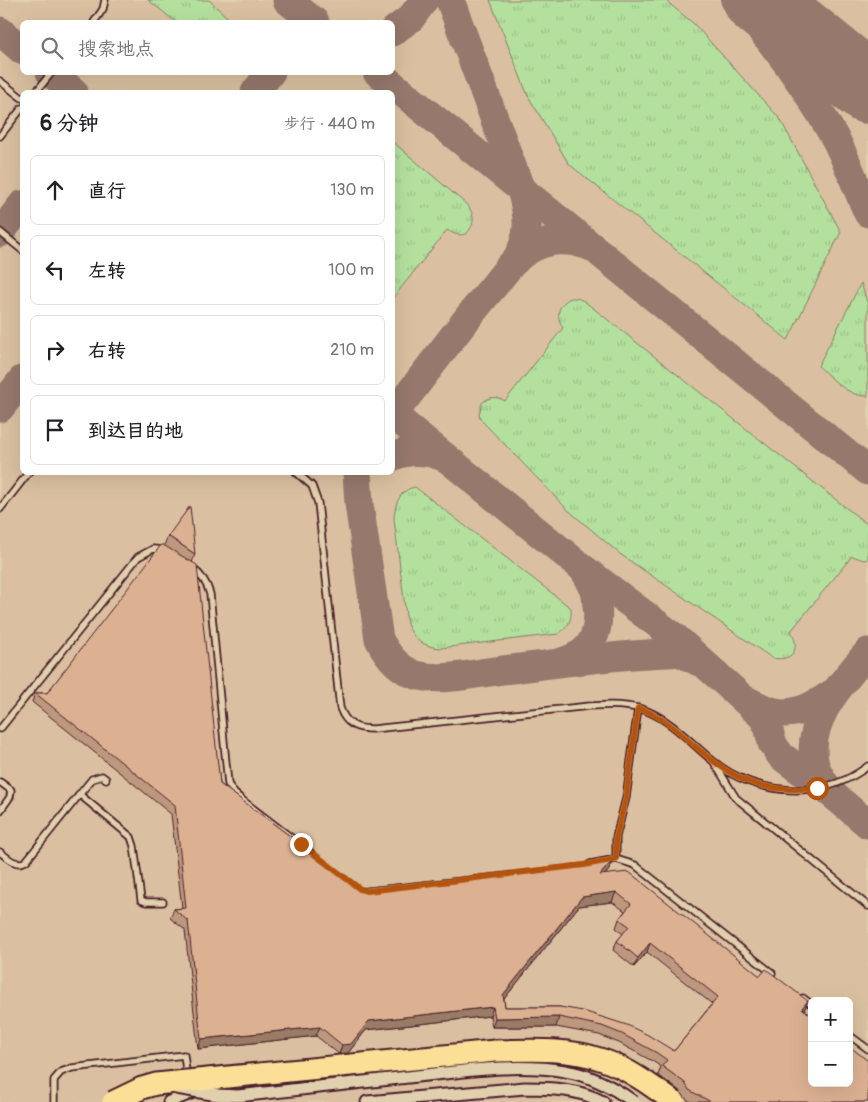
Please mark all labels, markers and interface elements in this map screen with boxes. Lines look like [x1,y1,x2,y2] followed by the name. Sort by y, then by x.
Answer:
[20,20,395,75] search box
[38,34,66,62] icon: search
[78,37,154,61] text: 搜索地点
[40,110,99,137] text: 6 分钟
[284,114,375,134] text: 步行 · 440 m
[41,176,69,204] icon: ahead
[88,179,126,203] text: 直行
[330,180,374,200] text: 130 m
[41,256,69,284] icon: left
[88,259,126,283] text: 左转
[328,260,374,280] text: 100 m
[41,336,69,364] icon: right
[88,339,126,363] text: 右转
[330,340,374,360] text: 210 m
[41,416,69,444] icon: arrive
[88,419,183,443] text: 到达目的地
[806,777,829,800] route start
[290,833,313,856] route end
[808,997,853,1087] map controls
[808,997,853,1042] button: +
[808,1042,853,1087] button: −

